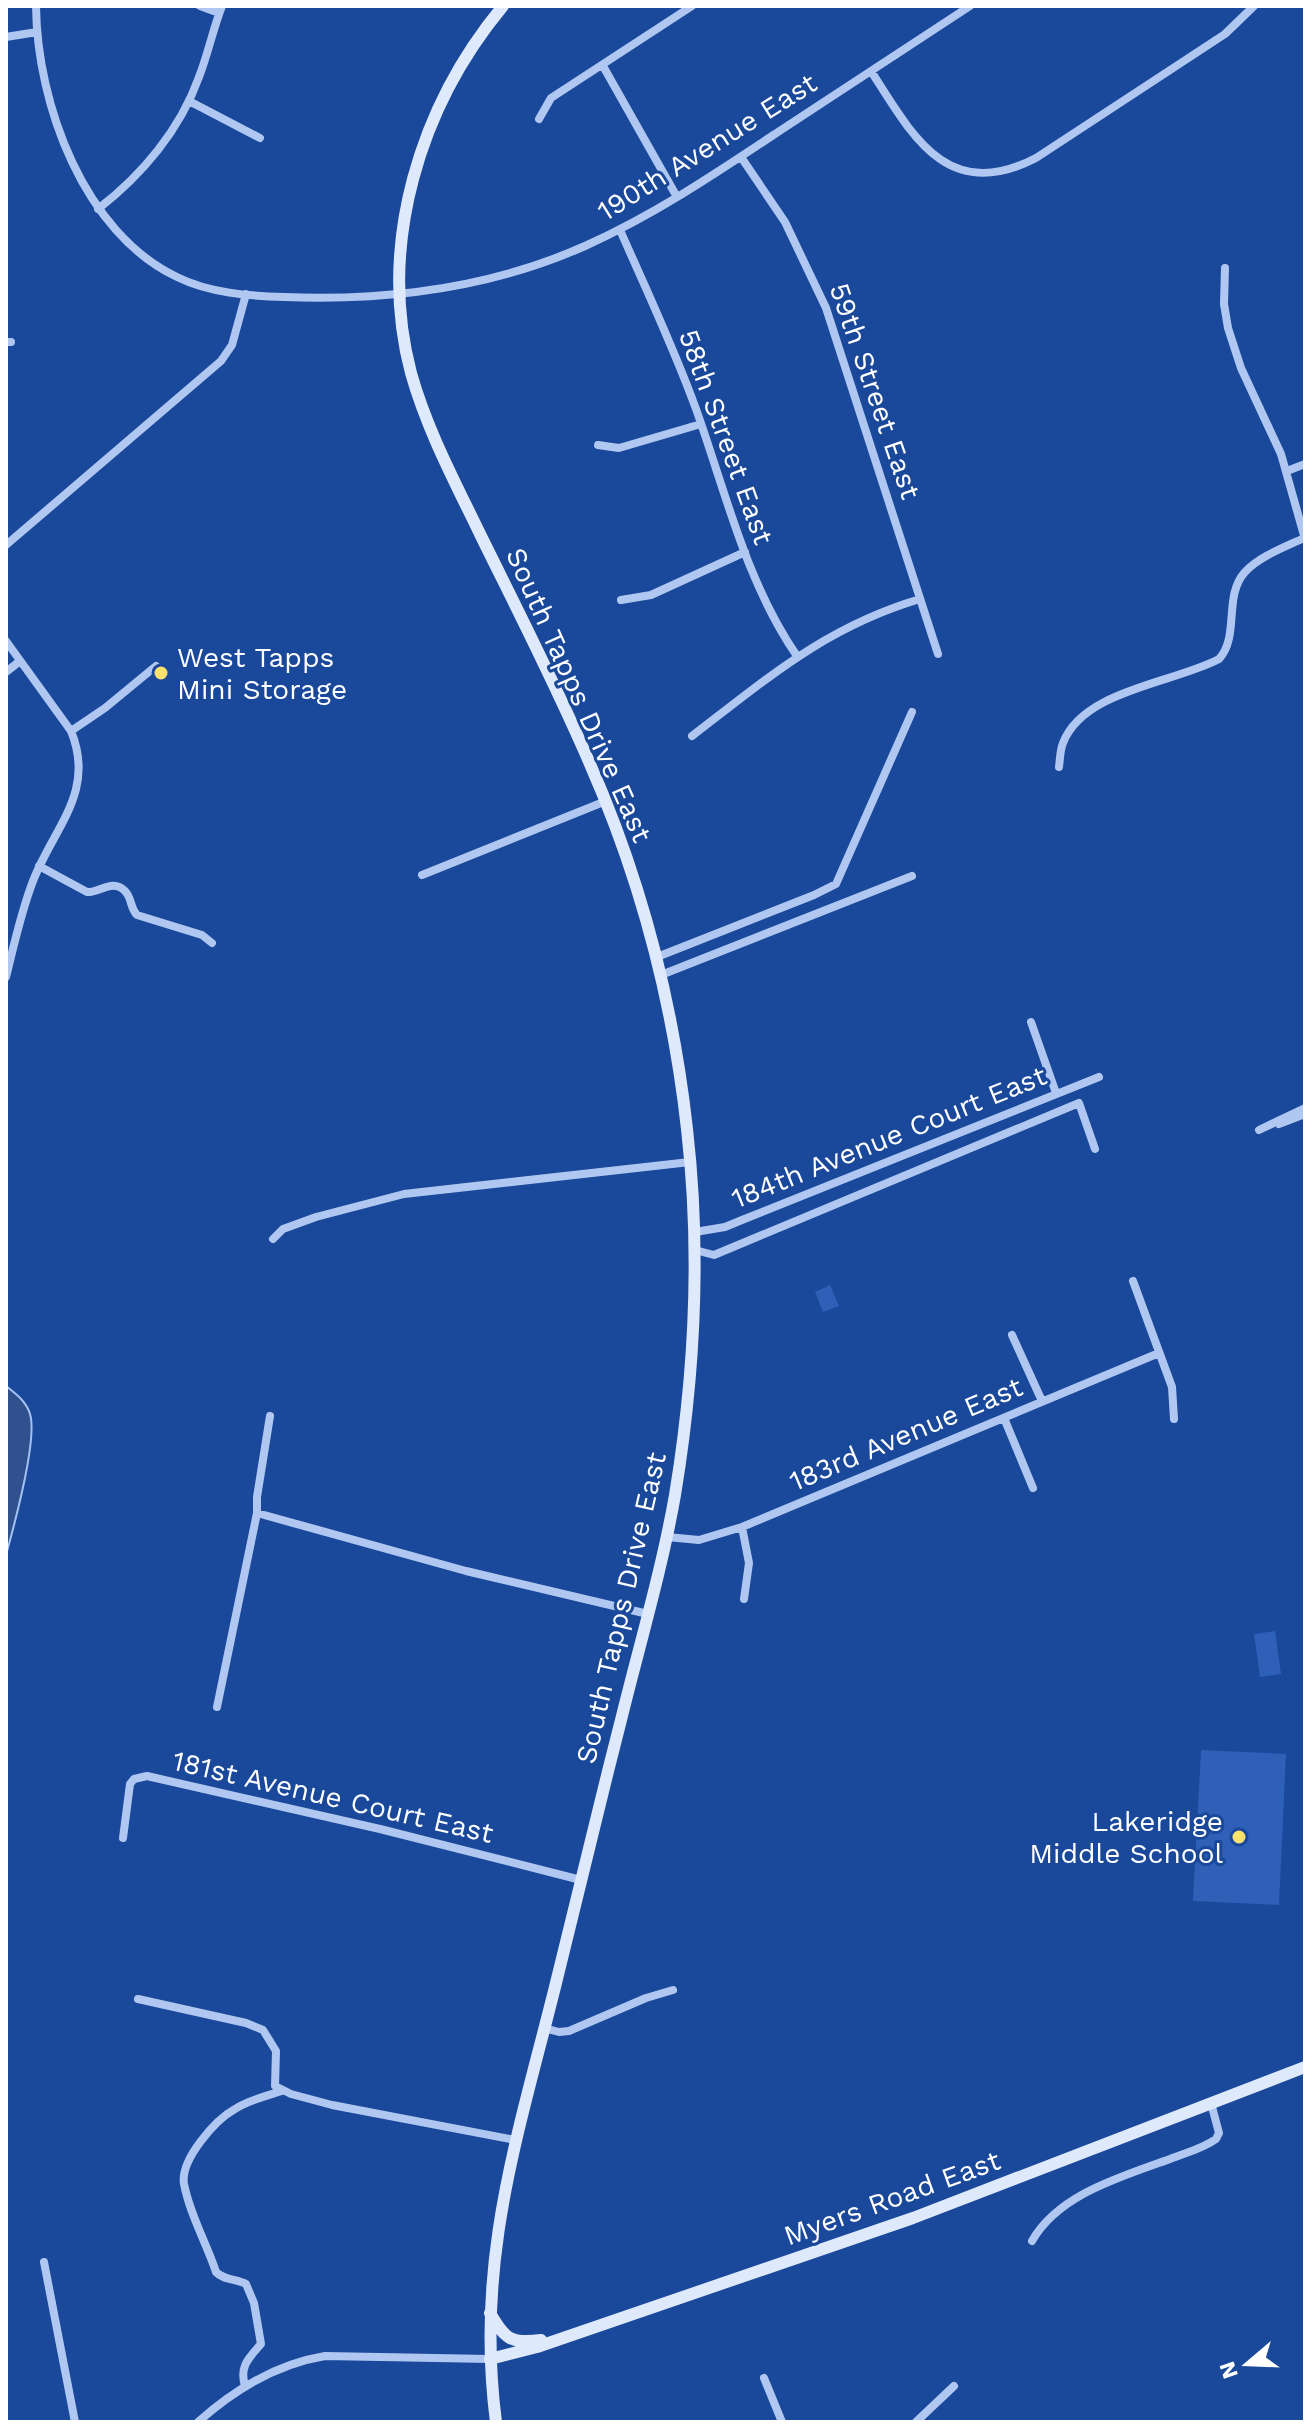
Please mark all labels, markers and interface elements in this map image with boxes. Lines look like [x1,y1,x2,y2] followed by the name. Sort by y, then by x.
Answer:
[591,66,823,228] street label: 190th Avenue East
[823,279,928,504] street label: 59th Street East
[672,325,780,549] street label: 58th Street East
[499,543,659,847] street label: South Tapps Drive East
[177,641,347,706] place label: West Tapps Mini Storage
[152,664,170,682] marker: West Tapps Mini Storage
[727,1059,1052,1215] street label: 184th Avenue Court East
[785,1370,1028,1498] street label: 183rd Avenue East
[569,1449,673,1767] street label: South Tapps Drive East
[170,1744,497,1850] street label: 181st Avenue Court East
[1029,1805,1223,1870] place label: Lakeridge Middle School
[1230,1828,1248,1846] marker: Lakeridge Middle School
[779,2143,1005,2252] street label: Myers Road East
[1207,2324,1287,2404] north arrow
[1214,2359,1243,2382] text: N

